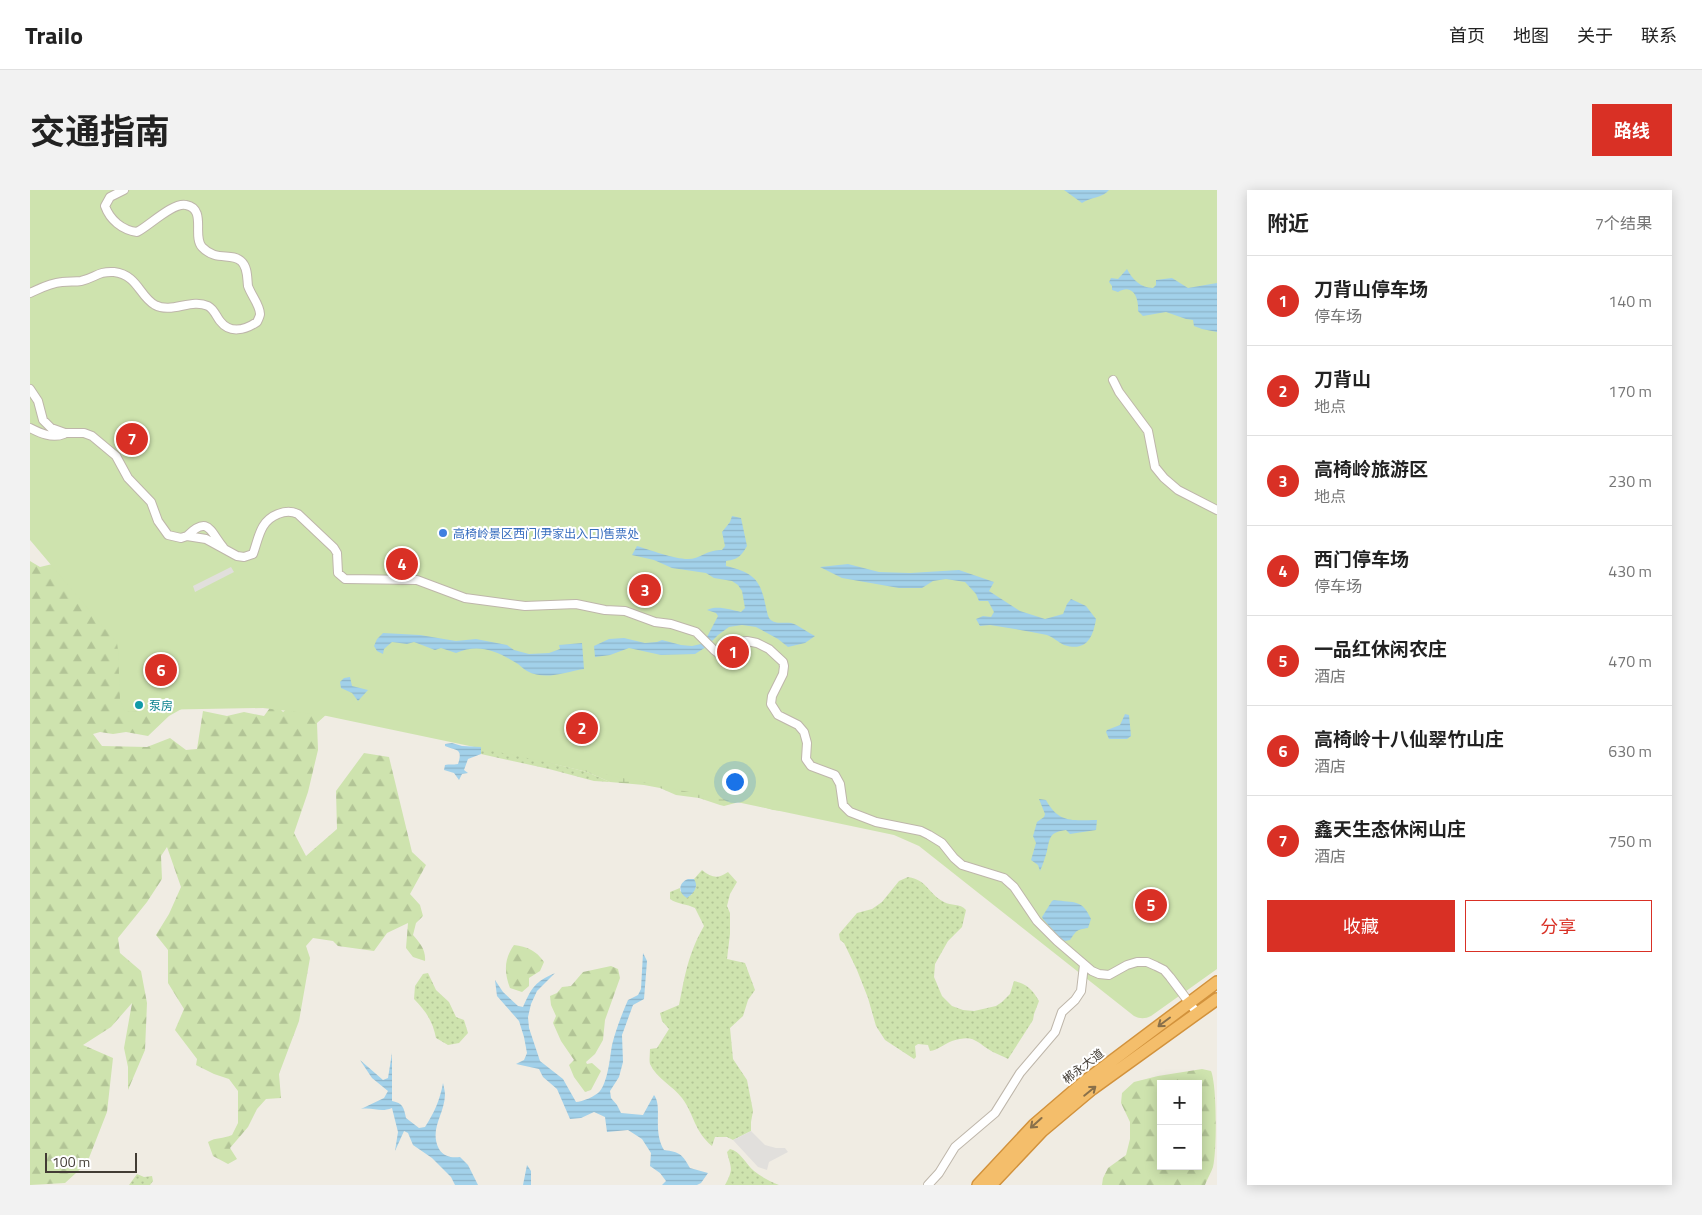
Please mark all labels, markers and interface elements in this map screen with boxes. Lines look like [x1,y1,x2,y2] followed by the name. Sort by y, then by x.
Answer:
[25,17,83,53] text: Trailo
[1449,22,1485,49] text: 首页
[1513,22,1549,49] text: 地图
[1577,22,1613,49] text: 关于
[1641,22,1677,49] text: 联系
[30,104,170,158] text: 交通指南
[1592,104,1672,156] button: 路线
[1267,207,1309,239] text: 附近
[1595,211,1652,235] text: 7个结果
[1314,274,1428,303] text: 刀背山停车场
[1279,289,1287,313] text: 1
[1608,289,1652,313] text: 140 m
[1314,304,1362,328] text: 停车场
[1314,364,1371,393] text: 刀背山
[1279,379,1287,403] text: 2
[1608,379,1652,403] text: 170 m
[1314,394,1346,418] text: 地点
[116,420,148,458] pin: 7
[1314,454,1428,483] text: 高椅岭旅游区
[1279,469,1287,493] text: 3
[1608,469,1652,493] text: 230 m
[1314,484,1346,508] text: 地点
[453,524,639,543] place label: 高椅岭景区西门(尹家出入口)售票处
[437,527,449,539] marker: 高椅岭景区西门(尹家出入口)售票处
[1314,544,1409,573] text: 西门停车场
[386,545,418,583] pin: 4
[1279,559,1287,583] text: 4
[1608,559,1652,583] text: 430 m
[629,571,661,609] pin: 3
[1314,574,1362,598] text: 停车场
[717,633,749,671] pin: 1
[1314,634,1447,663] text: 一品红休闲农庄
[1279,649,1287,673] text: 5
[1608,649,1652,673] text: 470 m
[145,651,177,689] pin: 6
[1314,664,1346,688] text: 酒店
[149,696,173,715] place label: 泵房
[133,699,145,711] marker: 泵房
[566,709,598,747] pin: 2
[1314,724,1504,753] text: 高椅岭十八仙翠竹山庄
[1279,739,1287,763] text: 6
[1608,739,1652,763] text: 630 m
[1314,754,1346,778] text: 酒店
[722,769,748,795] your location
[1314,814,1466,843] text: 鑫天生态休闲山庄
[1279,829,1287,853] text: 7
[1608,829,1652,853] text: 750 m
[1314,844,1346,868] text: 酒店
[1135,886,1167,924] pin: 5
[1267,900,1455,952] button: 收藏
[1465,900,1652,952] button: 分享
[1158,1016,1171,1027] one-way arrow
[1058,1044,1108,1088] street label: 郴永大道
[1157,1080,1202,1170] map controls
[1157,1080,1202,1125] button: +
[1083,1086,1096,1097] one-way arrow
[1030,1117,1043,1128] one-way arrow
[1157,1125,1202,1170] button: −
[45,1150,138,1173] scale bar
[52,1151,90,1172] text: 100 m

